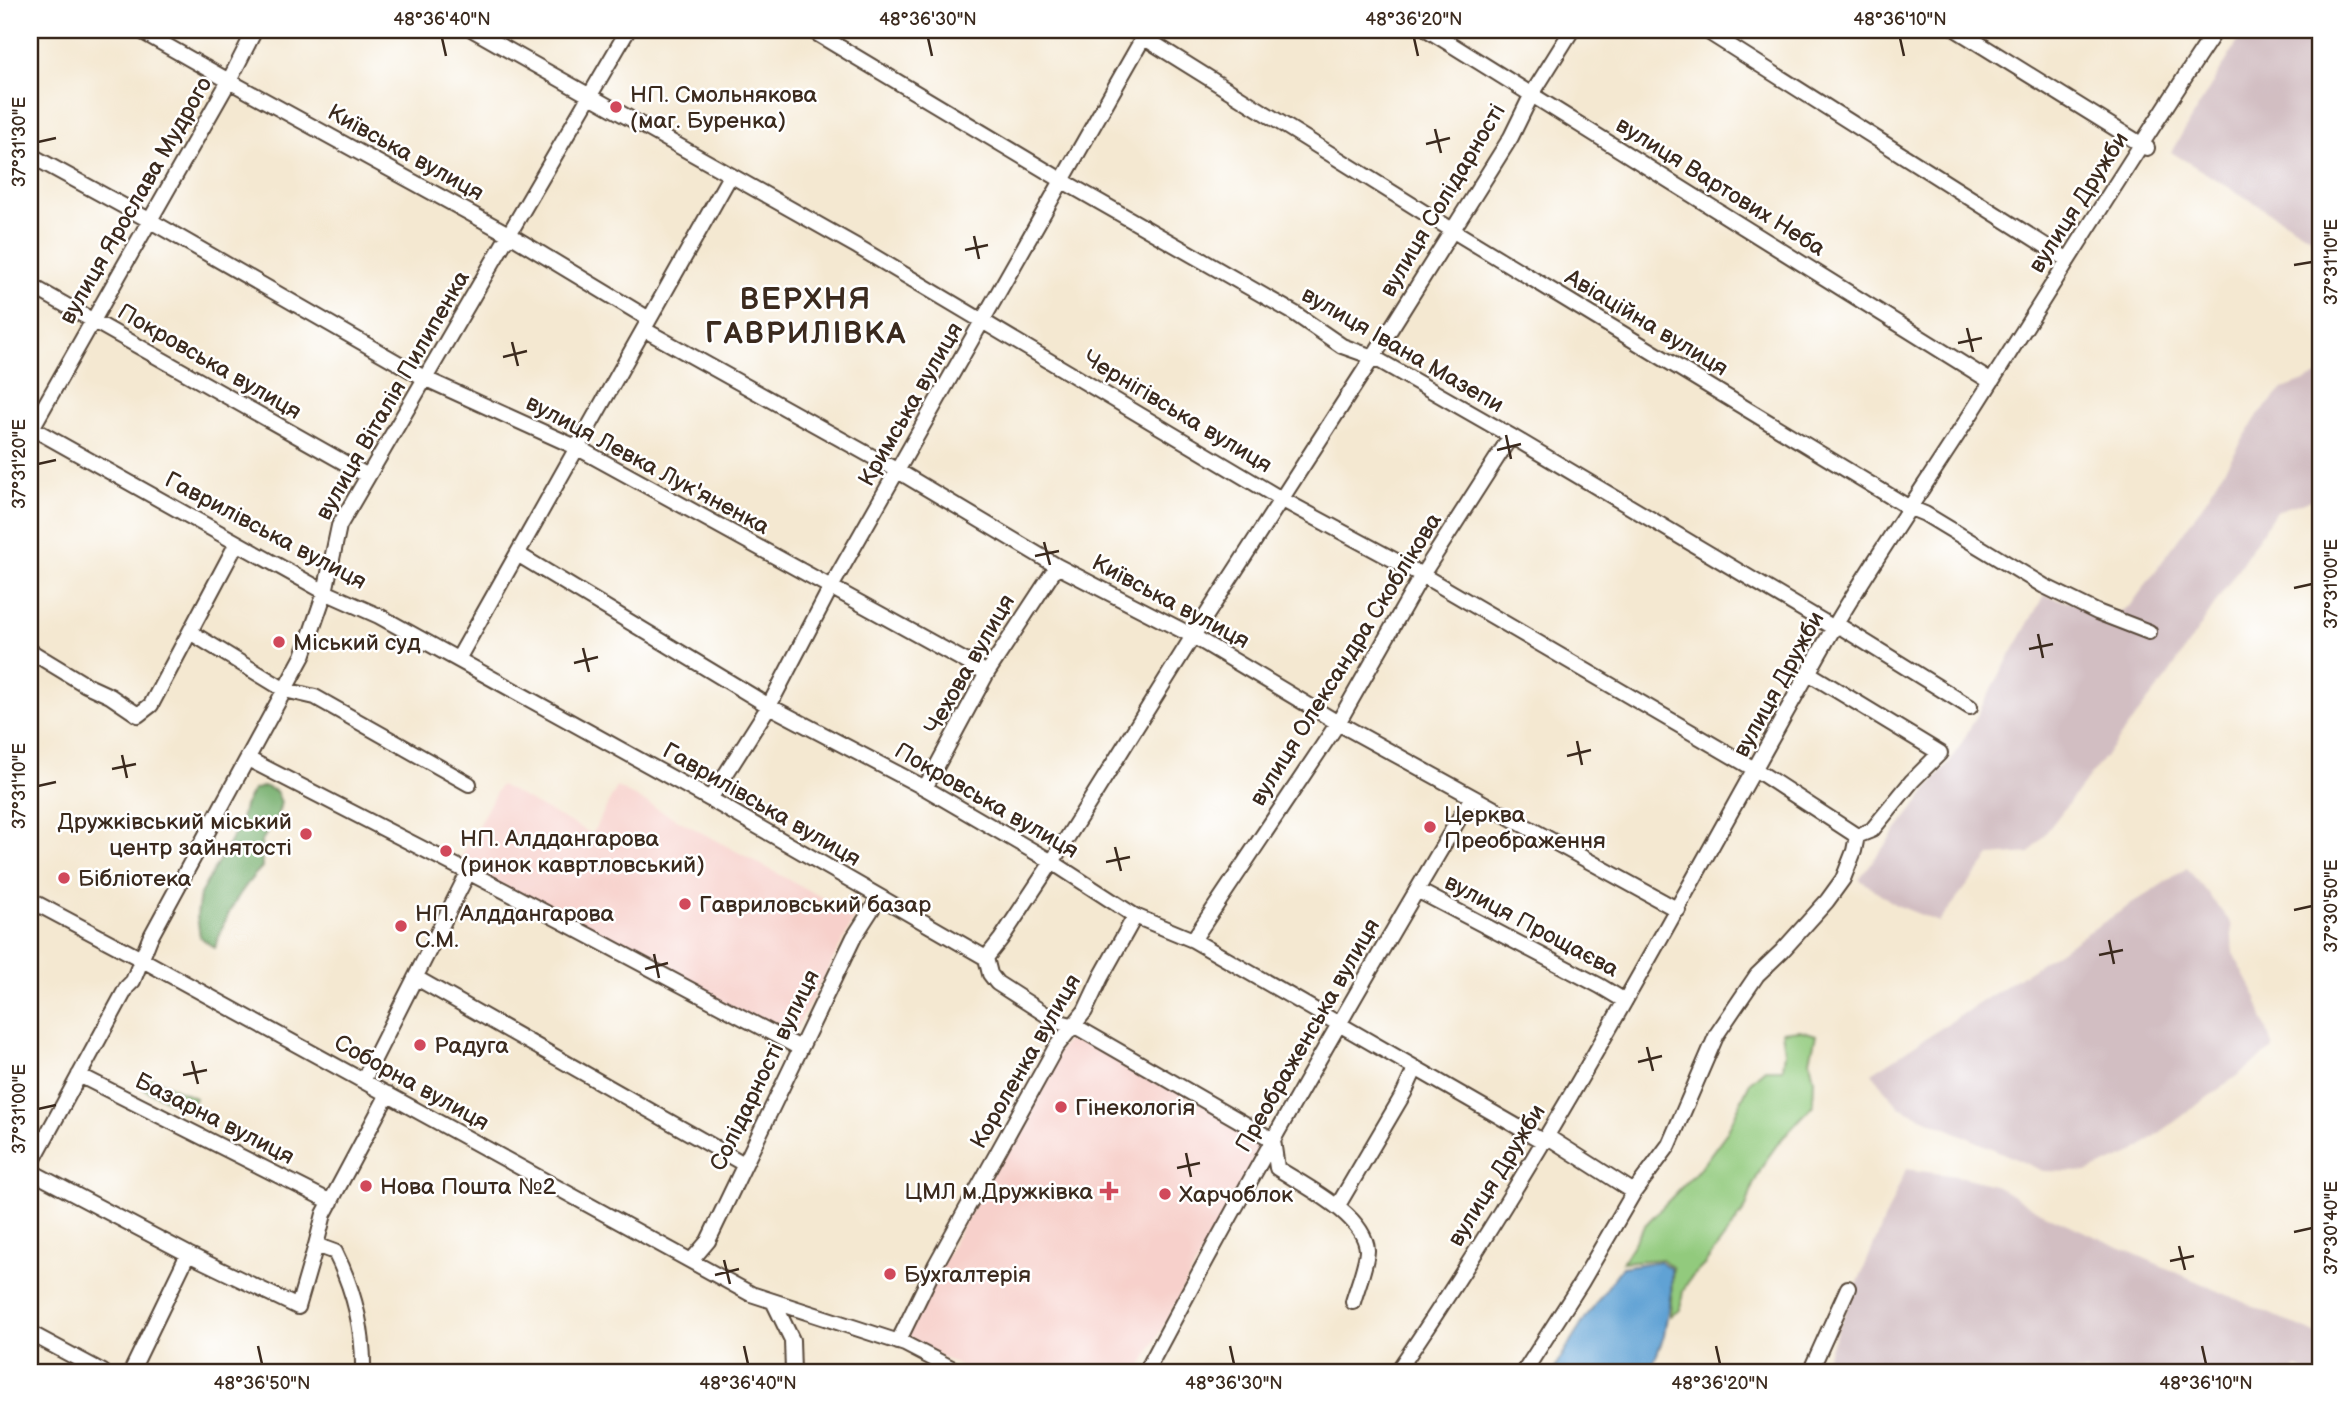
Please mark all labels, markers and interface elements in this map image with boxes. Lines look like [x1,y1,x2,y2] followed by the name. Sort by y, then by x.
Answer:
[393,9,491,30] text: 48°36'40"N
[879,9,977,30] text: 48°36'30"N
[1365,9,1463,30] text: 48°36'20"N
[1853,9,1947,30] text: 48°36'10"N
[53,72,218,329] street label: вулиця Ярослава Мудрого
[630,81,818,135] place label: НП. Смольнякова (маг. Буренка)
[9,97,30,187] text: 37°31'30"E
[322,98,489,207] street label: Київська вулиця
[608,99,624,115] marker: НП. Смольнякова (маг. Буренка)
[1374,99,1512,302] street label: вулиця Солідарності
[1611,111,1831,263] street label: вулиця Вартових Неба
[2023,127,2135,278] street label: вулиця Дружби
[2321,219,2342,305] text: 37°31'10"E
[1559,263,1733,383] street label: Авіаційна вулиця
[310,265,476,525] street label: вулиця Віталія Пилипенка
[1296,281,1509,419] street label: вулиця Івана Мазепи
[705,282,907,352] district label: ВЕРХНЯ ГАВРИЛІВКА
[113,298,306,426] street label: Покровська вулиця
[852,317,969,492] street label: Кримська вулиця
[1078,344,1277,479] street label: Чернігівська вулиця
[521,389,774,541] street label: вулиця Левка Лук'яненка
[9,419,30,509] text: 37°31'20"E
[160,466,371,596] street label: Гаврилівська вулиця
[1244,508,1448,811] street label: вулиця Олександра Скоблікова
[2321,539,2342,629] text: 37°31'00"E
[1087,549,1254,655] street label: Київська вулиця
[919,590,1021,739] street label: Чехова вулиця
[1727,607,1830,762] street label: вулиця Дружби
[293,629,421,657] place label: Міський суд
[271,634,287,650] marker: Міський суд
[657,737,866,873] street label: Гаврилівська вулиця
[890,737,1083,865] street label: Покровська вулиця
[9,743,30,829] text: 37°31'10"E
[1444,801,1606,855] place label: Церква Преображення
[57,808,292,862] place label: Дружківський міський центр зайнятості
[1422,819,1438,835] marker: Церква Преображення
[460,825,705,879] place label: НП. Алддангарова (ринок кавртловський)
[298,826,314,842] marker: Дружківський міський центр зайнятості
[438,843,454,859] marker: НП. Алддангарова (ринок кавртловський)
[2321,859,2342,953] text: 37°30'50"E
[78,865,192,893] place label: Бібліотека
[1440,868,1624,984] street label: вулиця Прощаєва
[56,870,72,886] marker: Бібліотека
[699,891,931,919] place label: Гавриловський базар
[677,896,693,912] marker: Гавриловський базар
[415,900,615,954] place label: НП. Алддангарова С.М.
[1229,914,1386,1157] street label: Преображенська вулиця
[393,918,409,934] marker: НП. Алддангарова С.М.
[704,965,826,1176] street label: Солідарності вулиця
[964,969,1087,1154] street label: Короленка вулиця
[329,1029,494,1137] street label: Соборна вулиця
[434,1032,509,1060] place label: Радуга
[412,1037,428,1053] marker: Радуга
[9,1064,30,1154] text: 37°31'00"E
[130,1067,299,1171] street label: Базарна вулиця
[1075,1094,1195,1122] place label: Гінекологія
[1053,1099,1069,1115] marker: Гінекологія
[1442,1099,1552,1252] street label: вулиця Дружби
[380,1173,557,1201] place label: Нова Пошта №2
[358,1178,374,1194] marker: Нова Пошта №2
[904,1178,1093,1206] place label: ЦМЛ м.Дружківка
[1099,1181,1119,1201] marker: ЦМЛ м.Дружківка
[1179,1181,1294,1209] place label: Харчоблок
[2321,1181,2342,1275] text: 37°30'40"E
[1157,1186,1173,1202] marker: Харчоблок
[904,1261,1031,1289] place label: Бухгалтерія
[882,1266,898,1282] marker: Бухгалтерія
[213,1373,311,1394] text: 48°36'50"N
[699,1373,797,1394] text: 48°36'40"N
[1185,1373,1283,1394] text: 48°36'30"N
[1671,1373,1769,1394] text: 48°36'20"N
[2159,1373,2253,1394] text: 48°36'10"N

